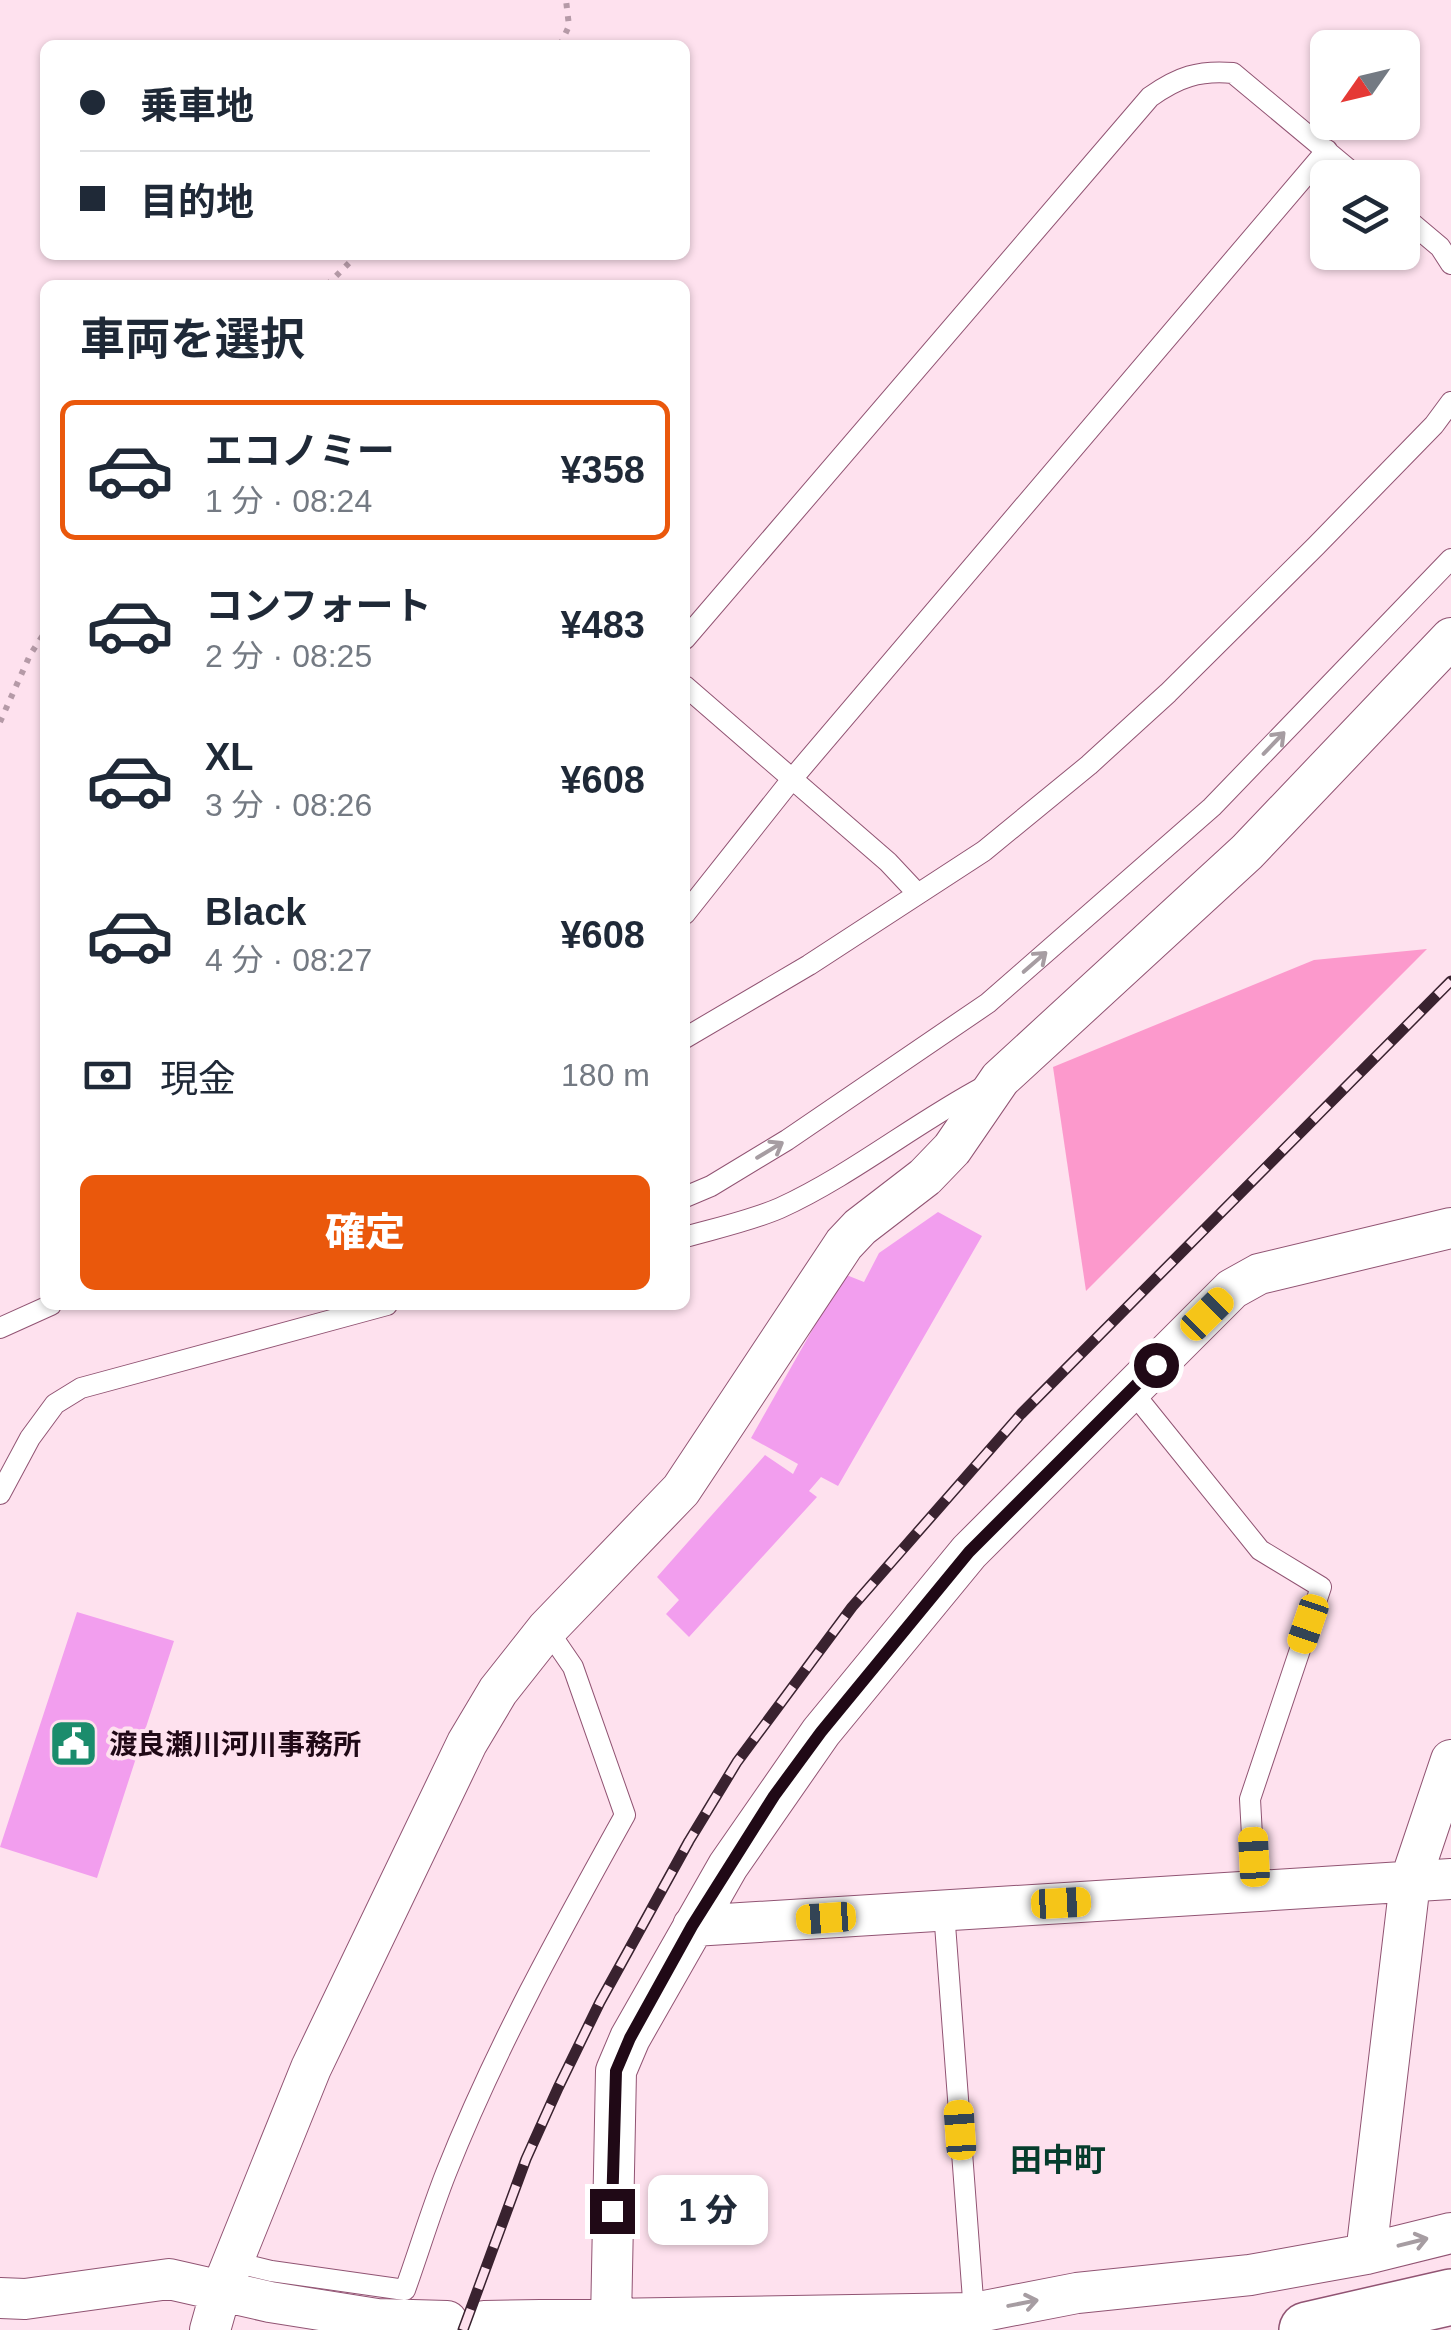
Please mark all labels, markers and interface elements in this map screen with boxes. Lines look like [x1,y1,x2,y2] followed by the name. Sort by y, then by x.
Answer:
[1310,30,1420,140] north arrow
[1310,30,1420,270] map controls
[140,85,254,127] text: 乗車地
[1310,160,1420,270] button: layers
[140,181,254,223] text: 目的地
[80,314,305,365] text: 車両を選択
[85,425,175,515] icon: car
[205,430,395,472] text: エコノミー
[560,449,645,491] text: ¥358
[205,483,372,519] text: 1 分 · 08:24
[85,580,175,670] icon: car
[205,585,432,627] text: コンフォート
[560,604,645,646] text: ¥483
[205,638,372,674] text: 2 分 · 08:25
[1262,731,1285,756] one-way arrow
[85,735,175,825] icon: car
[205,736,254,778] text: XL
[560,759,645,801] text: ¥608
[205,787,372,823] text: 3 分 · 08:26
[85,890,175,980] icon: car
[205,891,306,933] text: Black
[560,914,645,956] text: ¥608
[205,942,372,978] text: 4 分 · 08:27
[1022,951,1047,974] one-way arrow
[80,1048,135,1103] icon: cash
[561,1057,650,1093] text: 180 m
[160,1058,236,1100] text: 現金
[755,1140,784,1160] one-way arrow
[80,1175,650,1290] button: 確定
[1175,1282,1239,1346] car
[1134,1343,1179,1388] route start
[1284,1591,1332,1657] car
[48,1718,100,1770] public building icon: 渡良瀬川河川事務所
[109,1729,361,1760] place label: 渡良瀬川河川事務所
[1237,1826,1271,1888] car
[1030,1886,1092,1920] car
[795,1901,857,1935] car
[943,2099,977,2161] car
[1010,2142,1106,2178] district label: 田中町
[647,2176,767,2246] callout: 1 分
[590,2189,635,2234] route end
[679,2192,737,2228] text: 1 分
[1397,2232,1428,2251] one-way arrow
[1006,2293,1038,2312] one-way arrow

